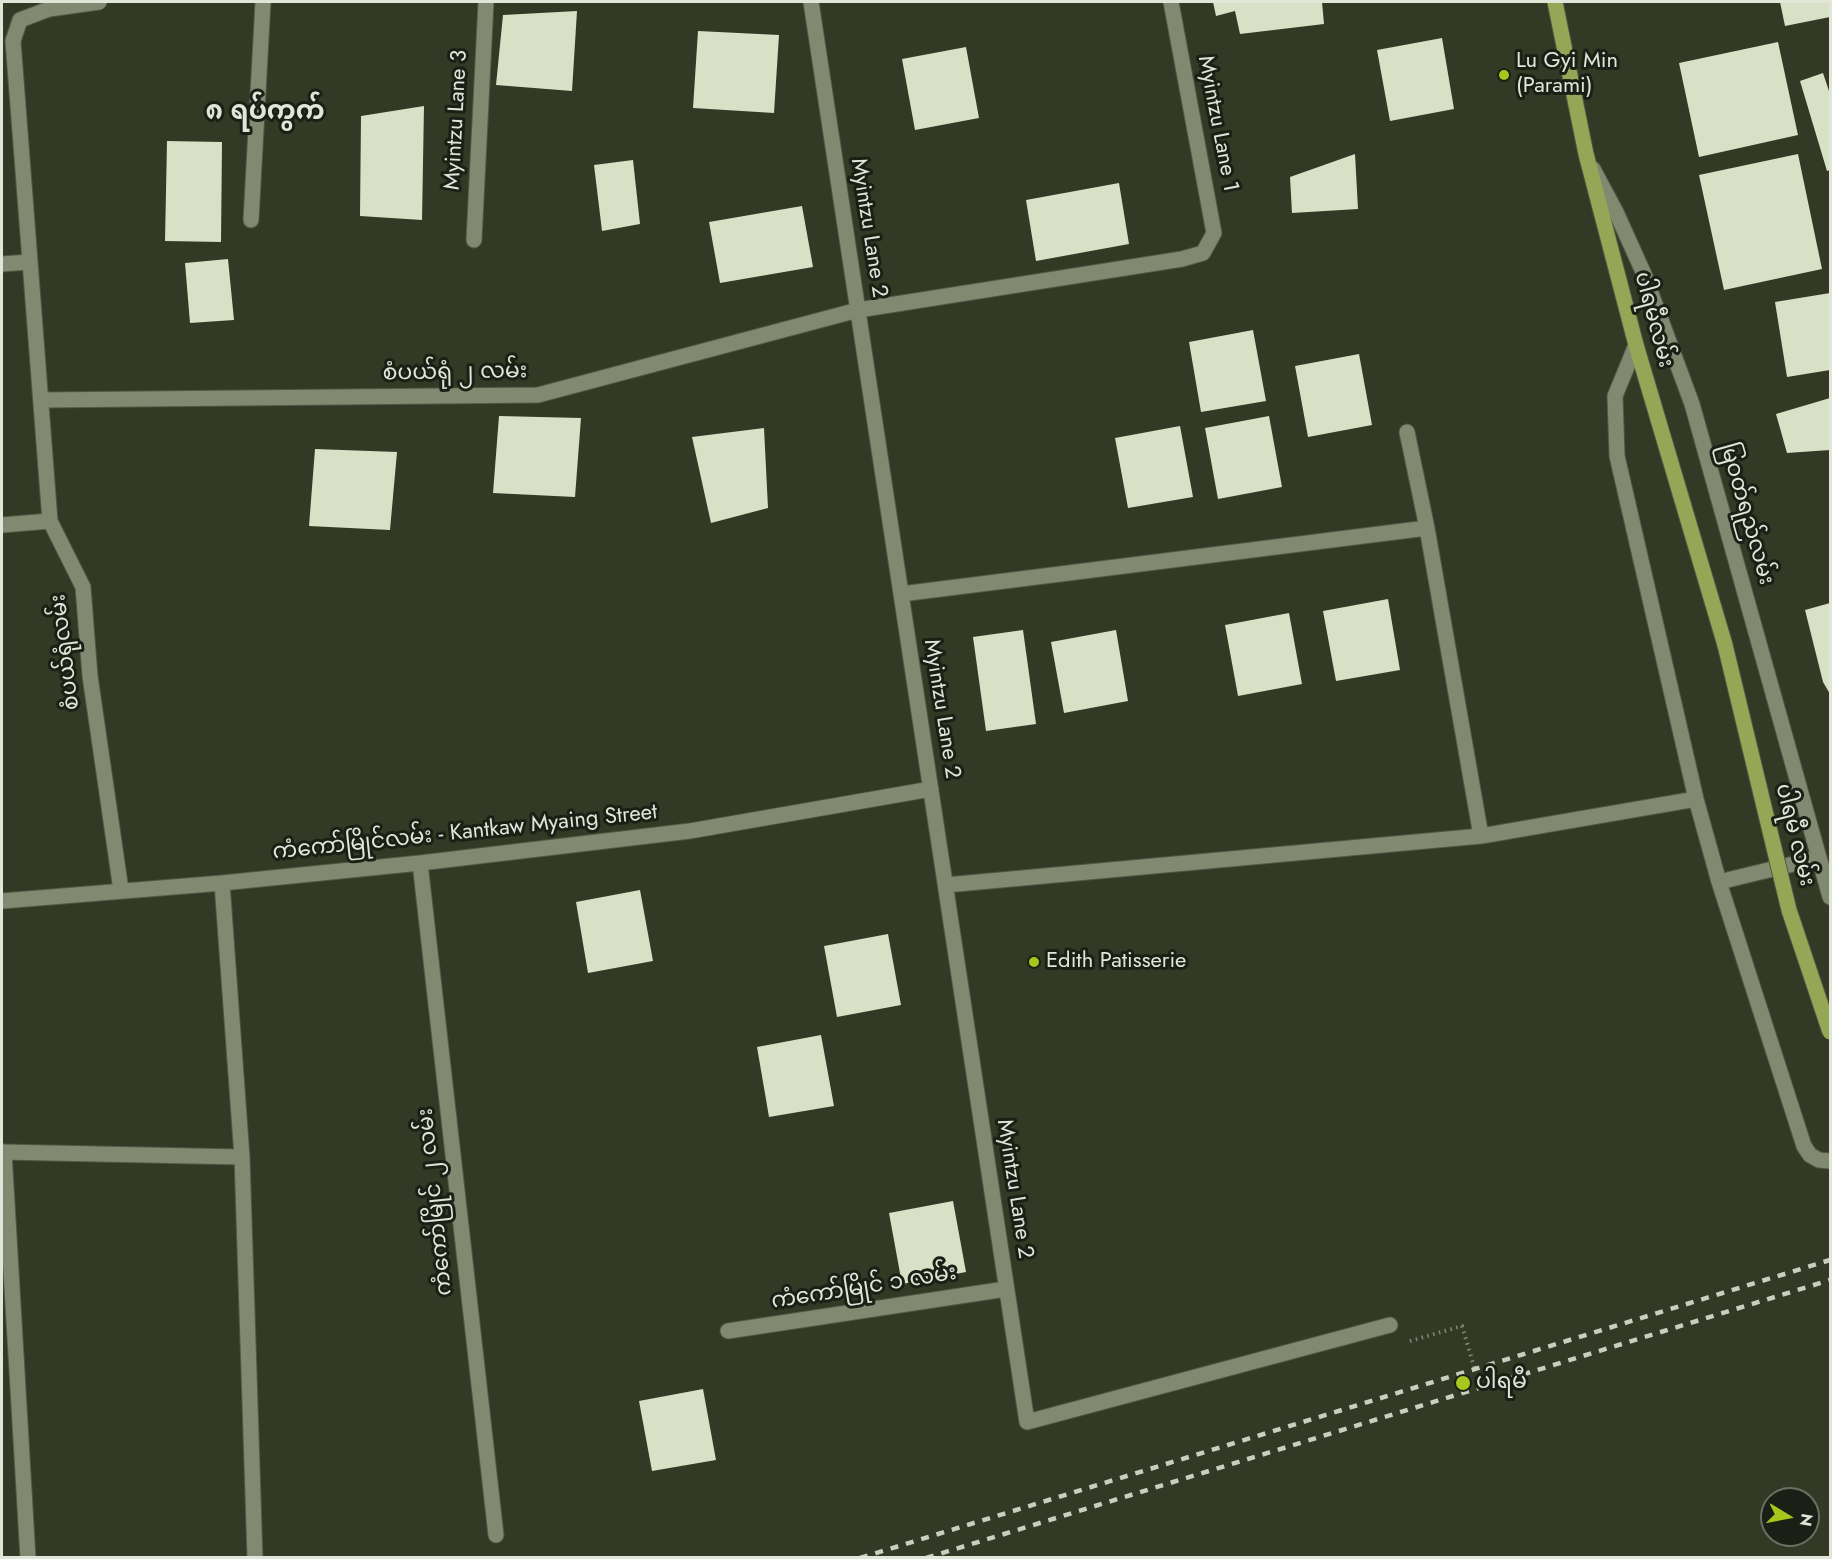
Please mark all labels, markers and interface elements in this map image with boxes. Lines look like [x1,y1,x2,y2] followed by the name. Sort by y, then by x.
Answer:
[440,49,474,191] street label: Myintzu Lane 3
[1516,49,1618,100] place label: Lu Gyi Min (Parami)
[1191,54,1243,194] street label: Myintzu Lane 1
[1497,68,1511,82] marker: Lu Gyi Min (Parami)
[205,97,325,129] district label: ၈ ရပ်ကွက်
[844,157,892,299] street label: Myintzu Lane 2
[1628,269,1678,371] street label: ပါရမီလမ်း
[382,359,528,387] street label: စံပယ်ရုံ ၂ လမ်း
[1713,440,1779,588] street label: မြဝတ်ရည်လမ်း
[46,592,86,712] street label: စံပယ်ရုံလမ်း
[917,638,965,780] street label: Myintzu Lane 2
[1769,781,1819,889] street label: ပါရမီ လမ်း
[271,800,659,866] street label: ကံကော်မြိုင်လမ်း - Kantkaw Myaing Street
[1046,949,1186,975] place label: Edith Patisserie
[1027,955,1041,969] marker: Edith Patisserie
[413,1107,459,1297] street label: ကံကော်မြိုင် ၂ လမ်း
[990,1118,1038,1260] street label: Myintzu Lane 2
[769,1260,959,1316] street label: ကံကော်မြိုင် ၁ လမ်း
[1476,1370,1527,1396] place label: ပါရမီ
[1454,1374,1472,1392] marker: ပါရမီ
[1760,1487,1820,1547] north arrow
[1794,1512,1819,1528] text: N

